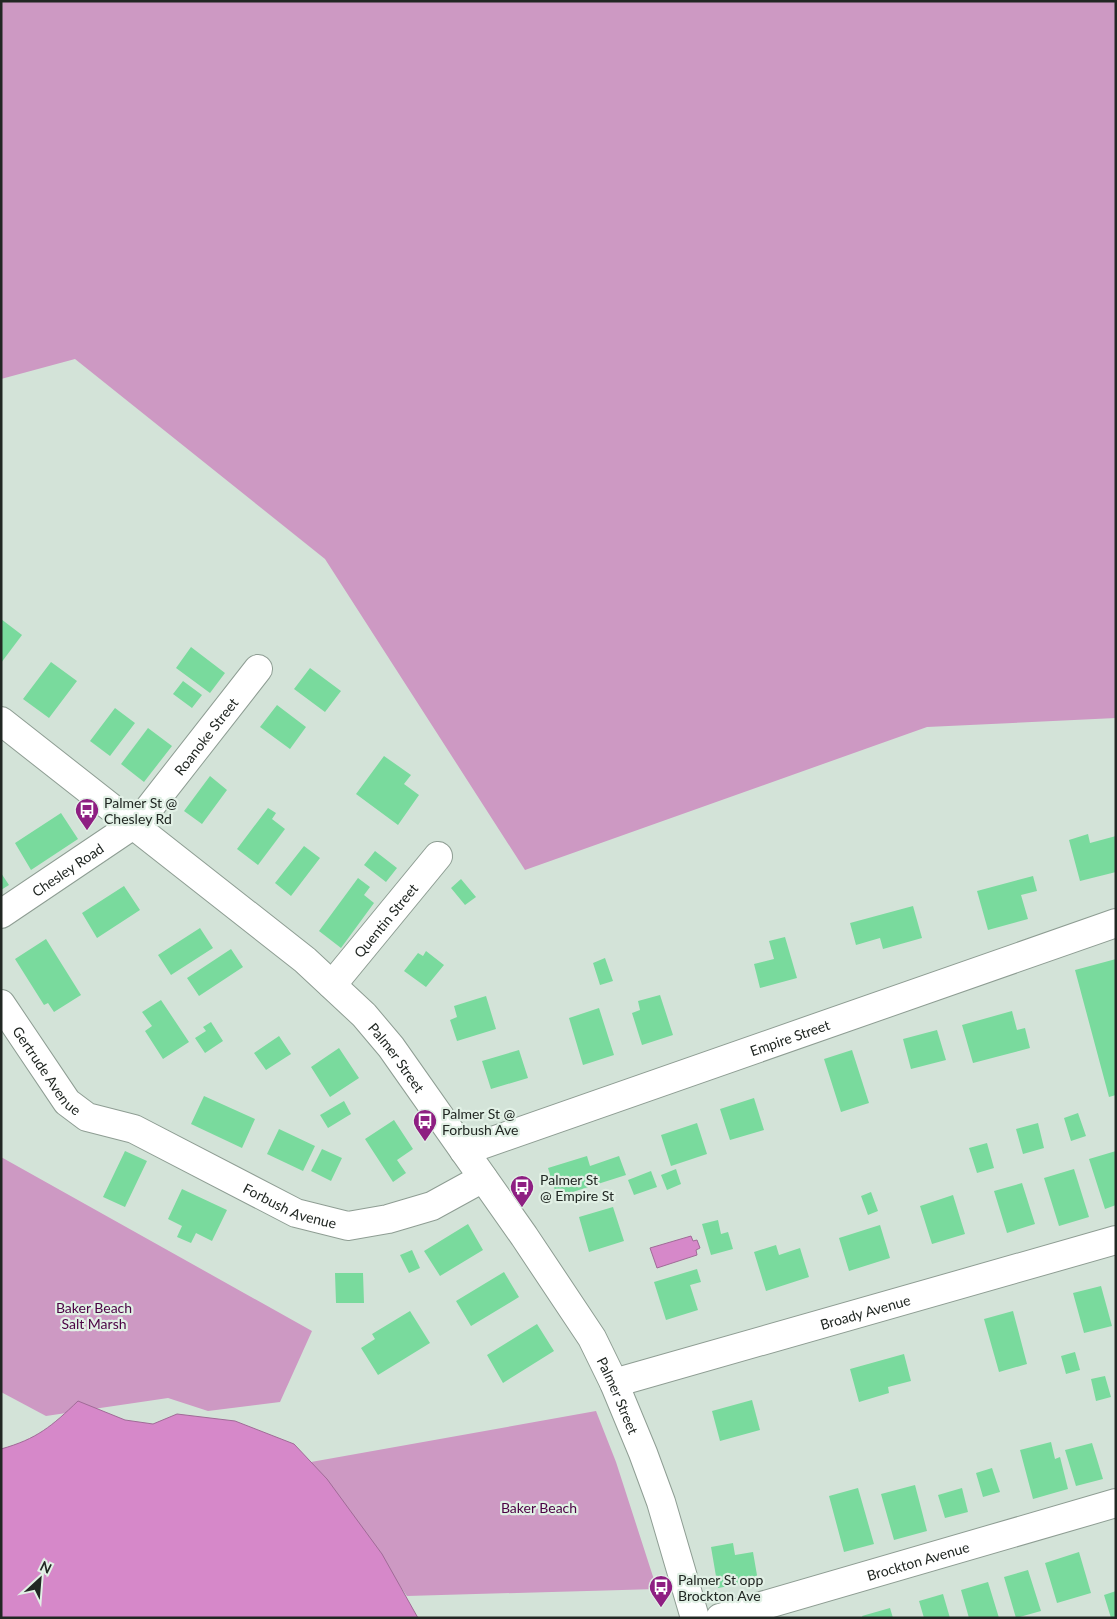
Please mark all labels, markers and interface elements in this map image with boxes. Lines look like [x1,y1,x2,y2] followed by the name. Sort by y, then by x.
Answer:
[170,694,241,778] street label: Roanoke Street
[104,794,178,827] place label: Palmer St @ Chesley Rd
[74,797,100,831] bus stop icon: Palmer St @ Chesley Rd
[28,839,106,899] street label: Chesley Road
[350,880,421,961] street label: Quentin Street
[748,1015,832,1059] street label: Empire Street
[365,1019,429,1095] street label: Palmer Street
[10,1023,85,1118] street label: Gertrude Avenue
[442,1105,518,1138] place label: Palmer St @ Forbush Ave
[412,1108,438,1142] bus stop icon: Palmer St @ Forbush Ave
[540,1171,614,1204] place label: Palmer St @ Empire St
[509,1174,535,1208] bus stop icon: Palmer St @ Empire St
[241,1179,338,1231] street label: Forbush Avenue
[818,1291,912,1332] street label: Broady Avenue
[56,1299,132,1332] park label: Baker Beach Salt Marsh
[594,1354,643,1436] street label: Palmer Street
[501,1499,577,1516] park label: Baker Beach
[865,1538,971,1583] street label: Brockton Avenue
[15,1554,65,1604] north arrow
[37,1557,54,1577] text: N
[678,1571,763,1604] place label: Palmer St opp Brockton Ave
[648,1574,674,1608] bus stop icon: Palmer St opp Brockton Ave

